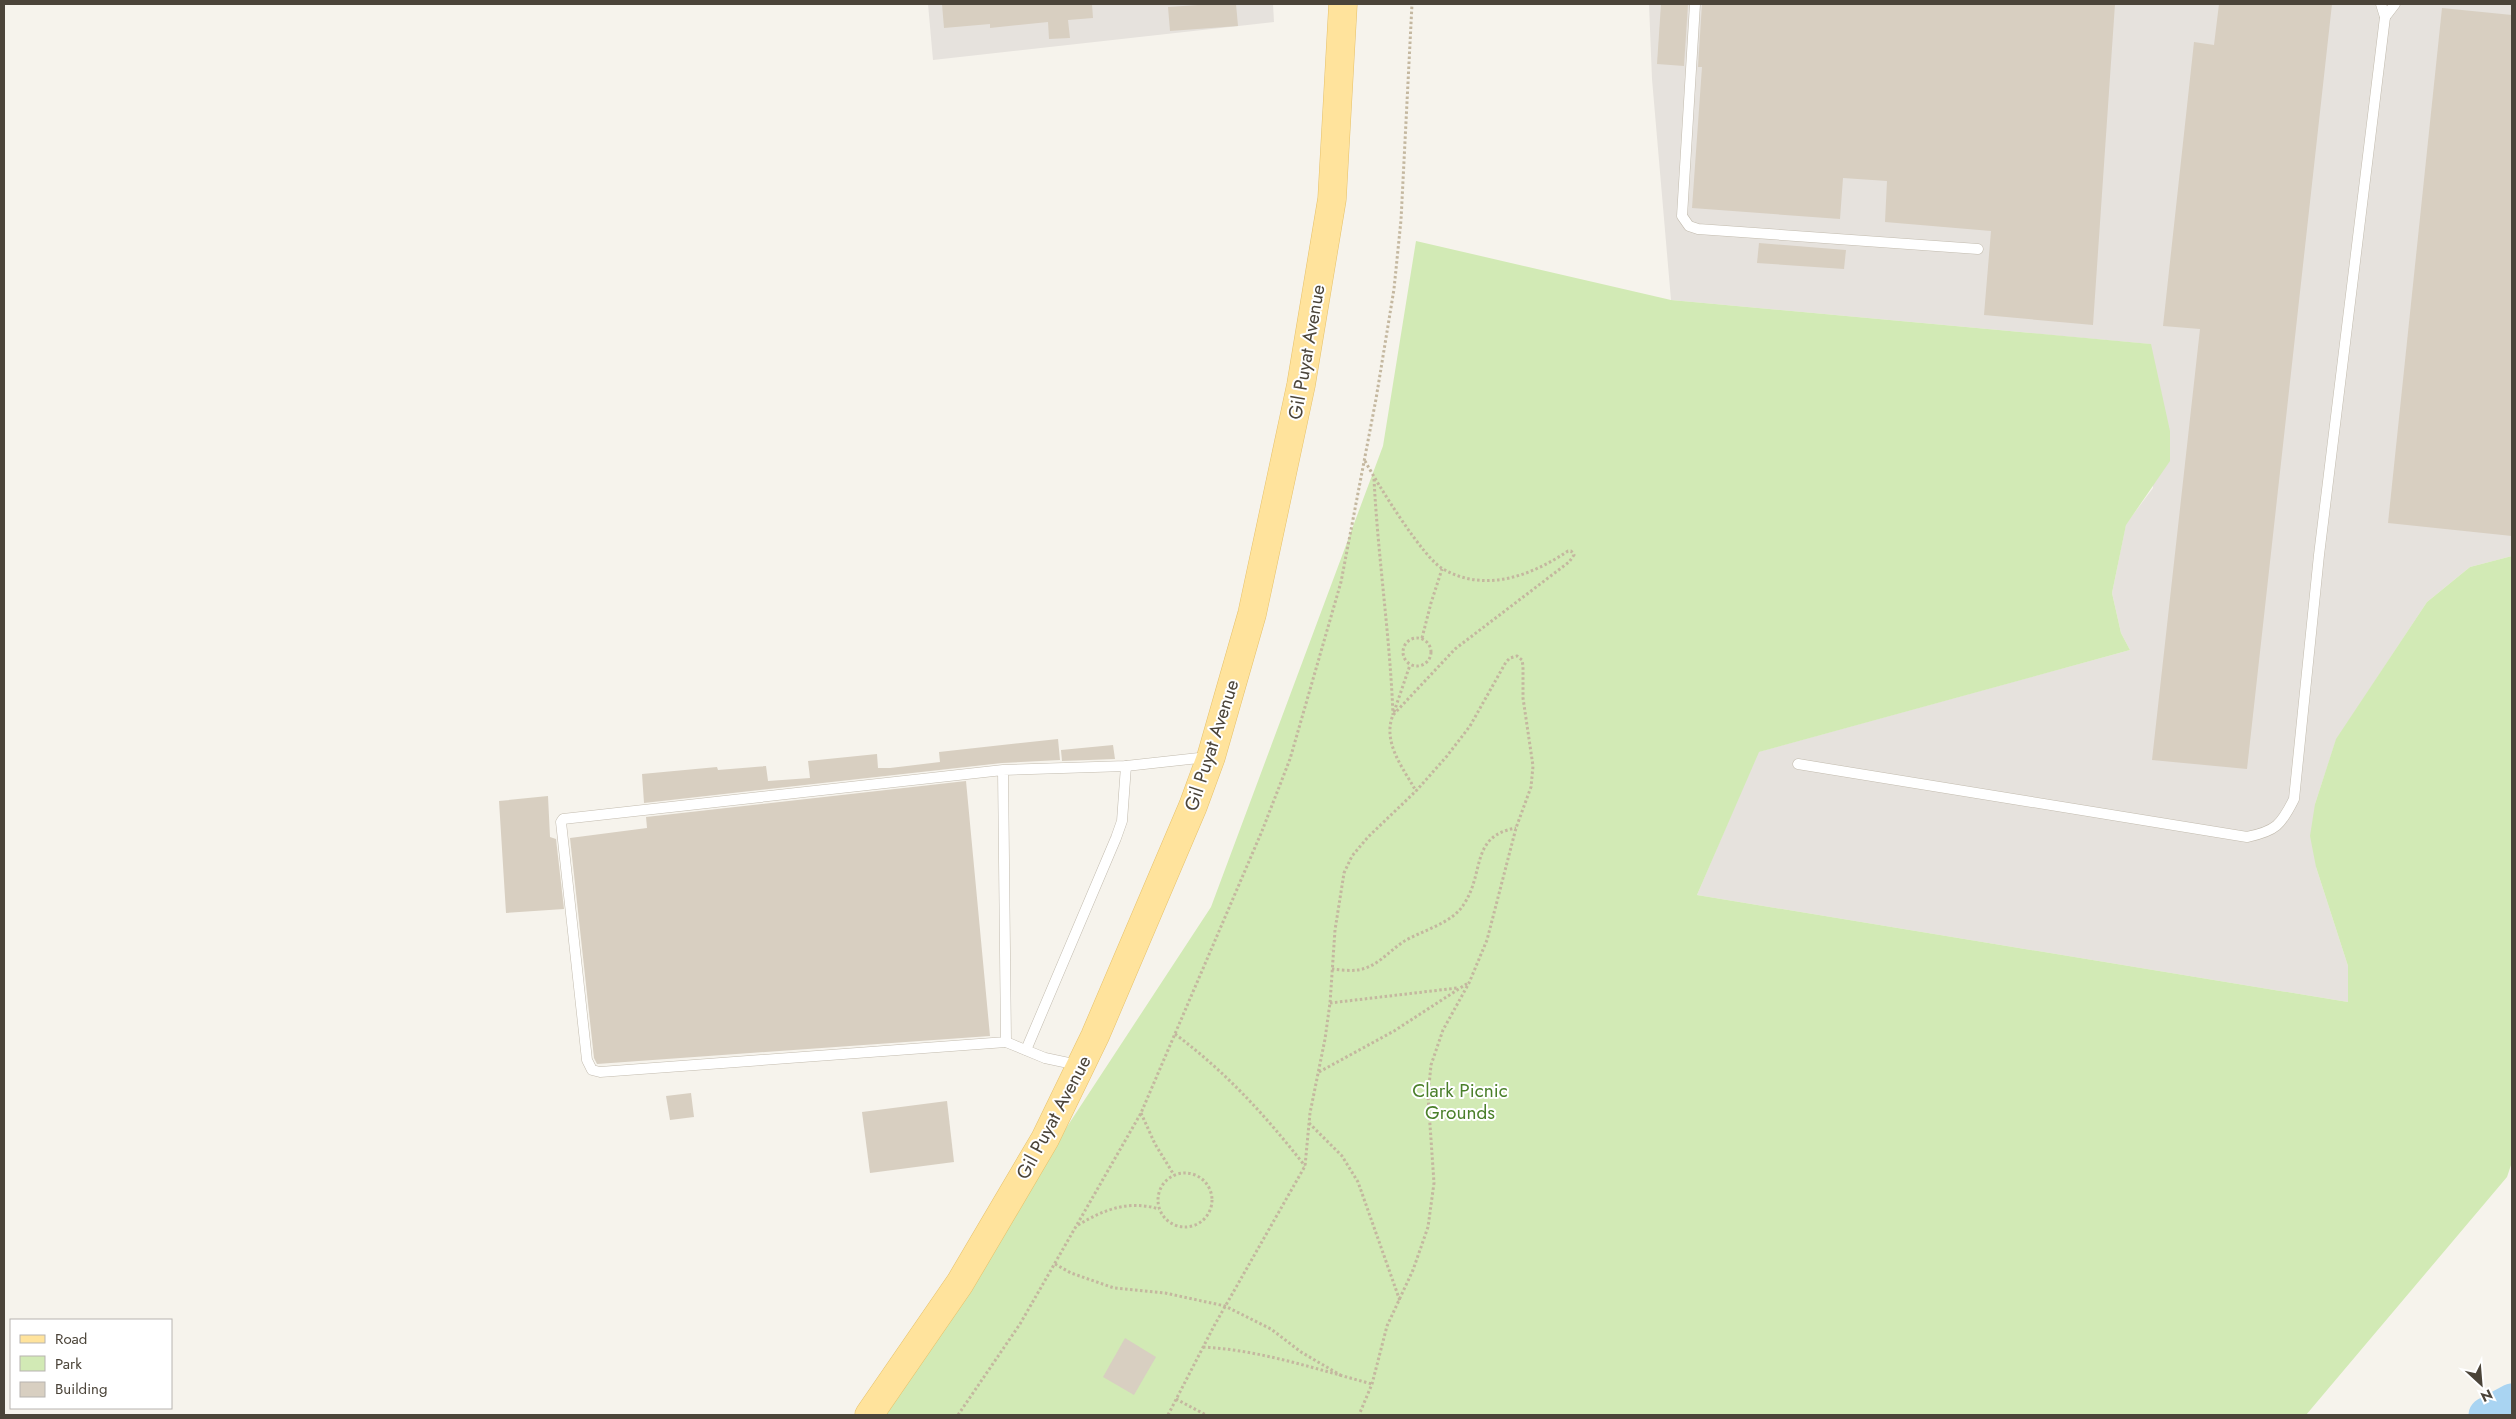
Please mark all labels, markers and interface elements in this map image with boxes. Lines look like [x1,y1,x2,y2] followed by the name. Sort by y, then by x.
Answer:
[1281,282,1332,422] street label: Gil Puyat Avenue
[1178,676,1246,814] street label: Gil Puyat Avenue
[1009,1050,1098,1184] street label: Gil Puyat Avenue
[1412,1077,1508,1126] park label: Clark Picnic Grounds
[10,1319,172,1409] legend
[55,1328,87,1350] text: Road
[55,1353,82,1375] text: Park
[2456,1359,2506,1409] north arrow
[55,1378,107,1400] text: Building
[2477,1384,2496,1407] text: N

